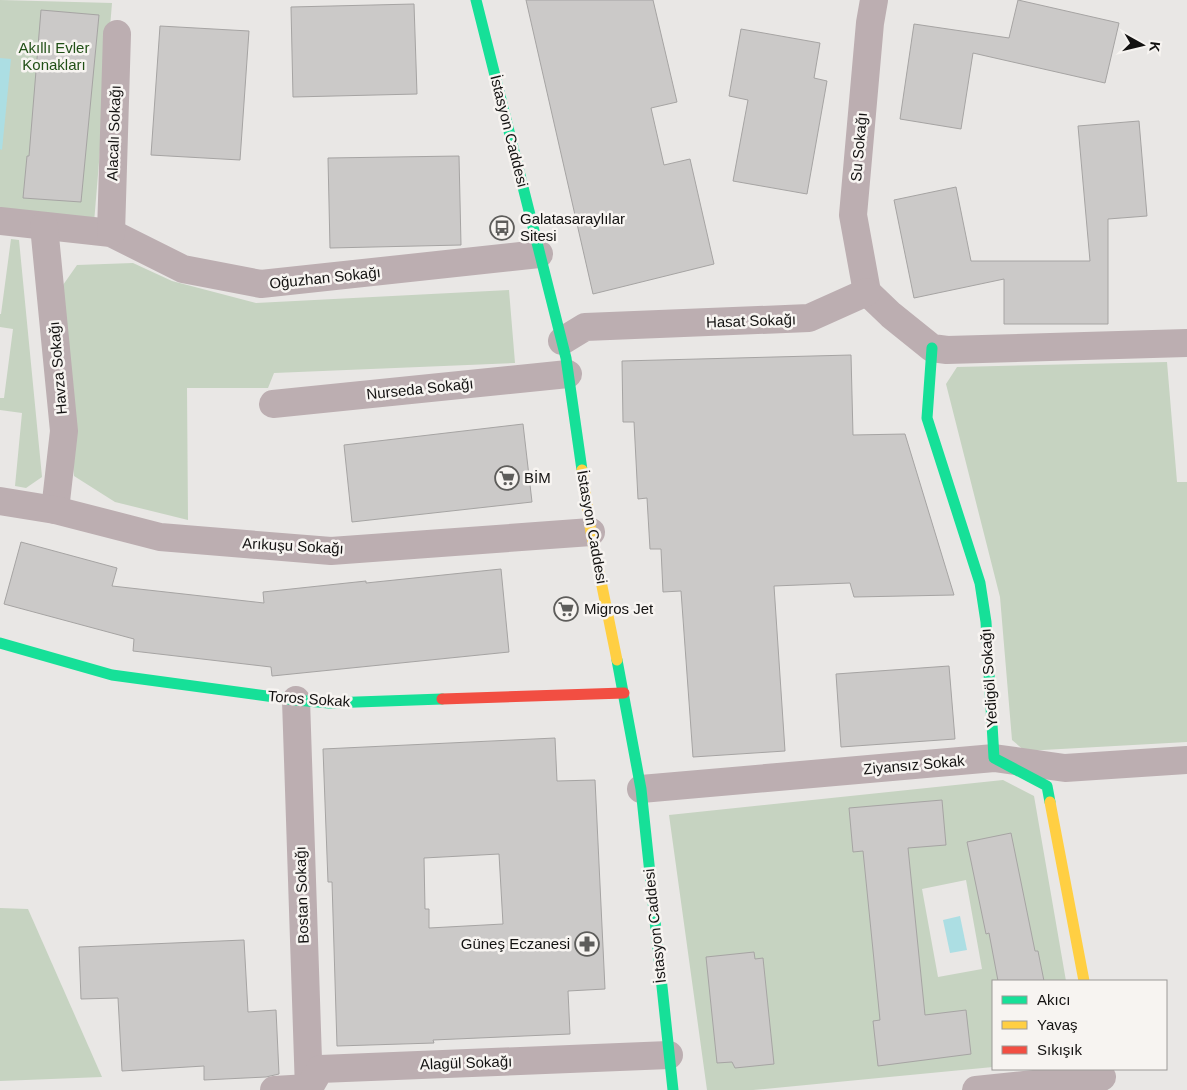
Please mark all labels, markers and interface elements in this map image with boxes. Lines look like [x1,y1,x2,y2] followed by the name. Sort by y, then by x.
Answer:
[1117,20,1167,70] north arrow
[19,39,89,73] park label: Akıllı Evler Konakları
[1146,41,1164,53] text: K
[487,73,532,189] street label: İstasyon Caddesi
[103,85,124,181] street label: Alacalı Sokağı
[847,112,870,182] street label: Su Sokağı
[520,210,625,244] place label: Galatasaraylılar Sitesi
[489,215,515,241] bus stop icon: Galatasaraylılar Sitesi
[268,263,381,292] street label: Oğuzhan Sokağı
[706,310,796,331] street label: Hasat Sokağı
[45,321,70,415] street label: Havza Sokağı
[366,374,474,403] street label: Nurseda Sokağı
[494,465,520,491] supermarket icon: BİM
[524,469,551,486] place label: BİM
[574,469,611,585] street label: İstasyon Caddesi
[242,534,344,557] street label: Arıkuşu Sokağı
[553,596,579,622] supermarket icon: Migros Jet
[584,600,654,617] place label: Migros Jet
[977,628,1000,728] street label: Yedigöl Sokağı
[267,687,351,710] street label: Toros Sokak
[863,752,966,777] street label: Ziyansız Sokak
[291,846,312,944] street label: Bostan Sokağı
[640,868,669,984] street label: İstasyon Caddesi
[574,931,600,957] pharmacy icon: Güneş Eczanesi
[461,935,570,952] place label: Güneş Eczanesi
[992,980,1167,1070] legend
[1037,991,1070,1008] text: Akıcı
[1037,1016,1078,1033] text: Yavaş
[1037,1041,1083,1058] text: Sıkışık
[419,1052,513,1073] street label: Alagül Sokağı

